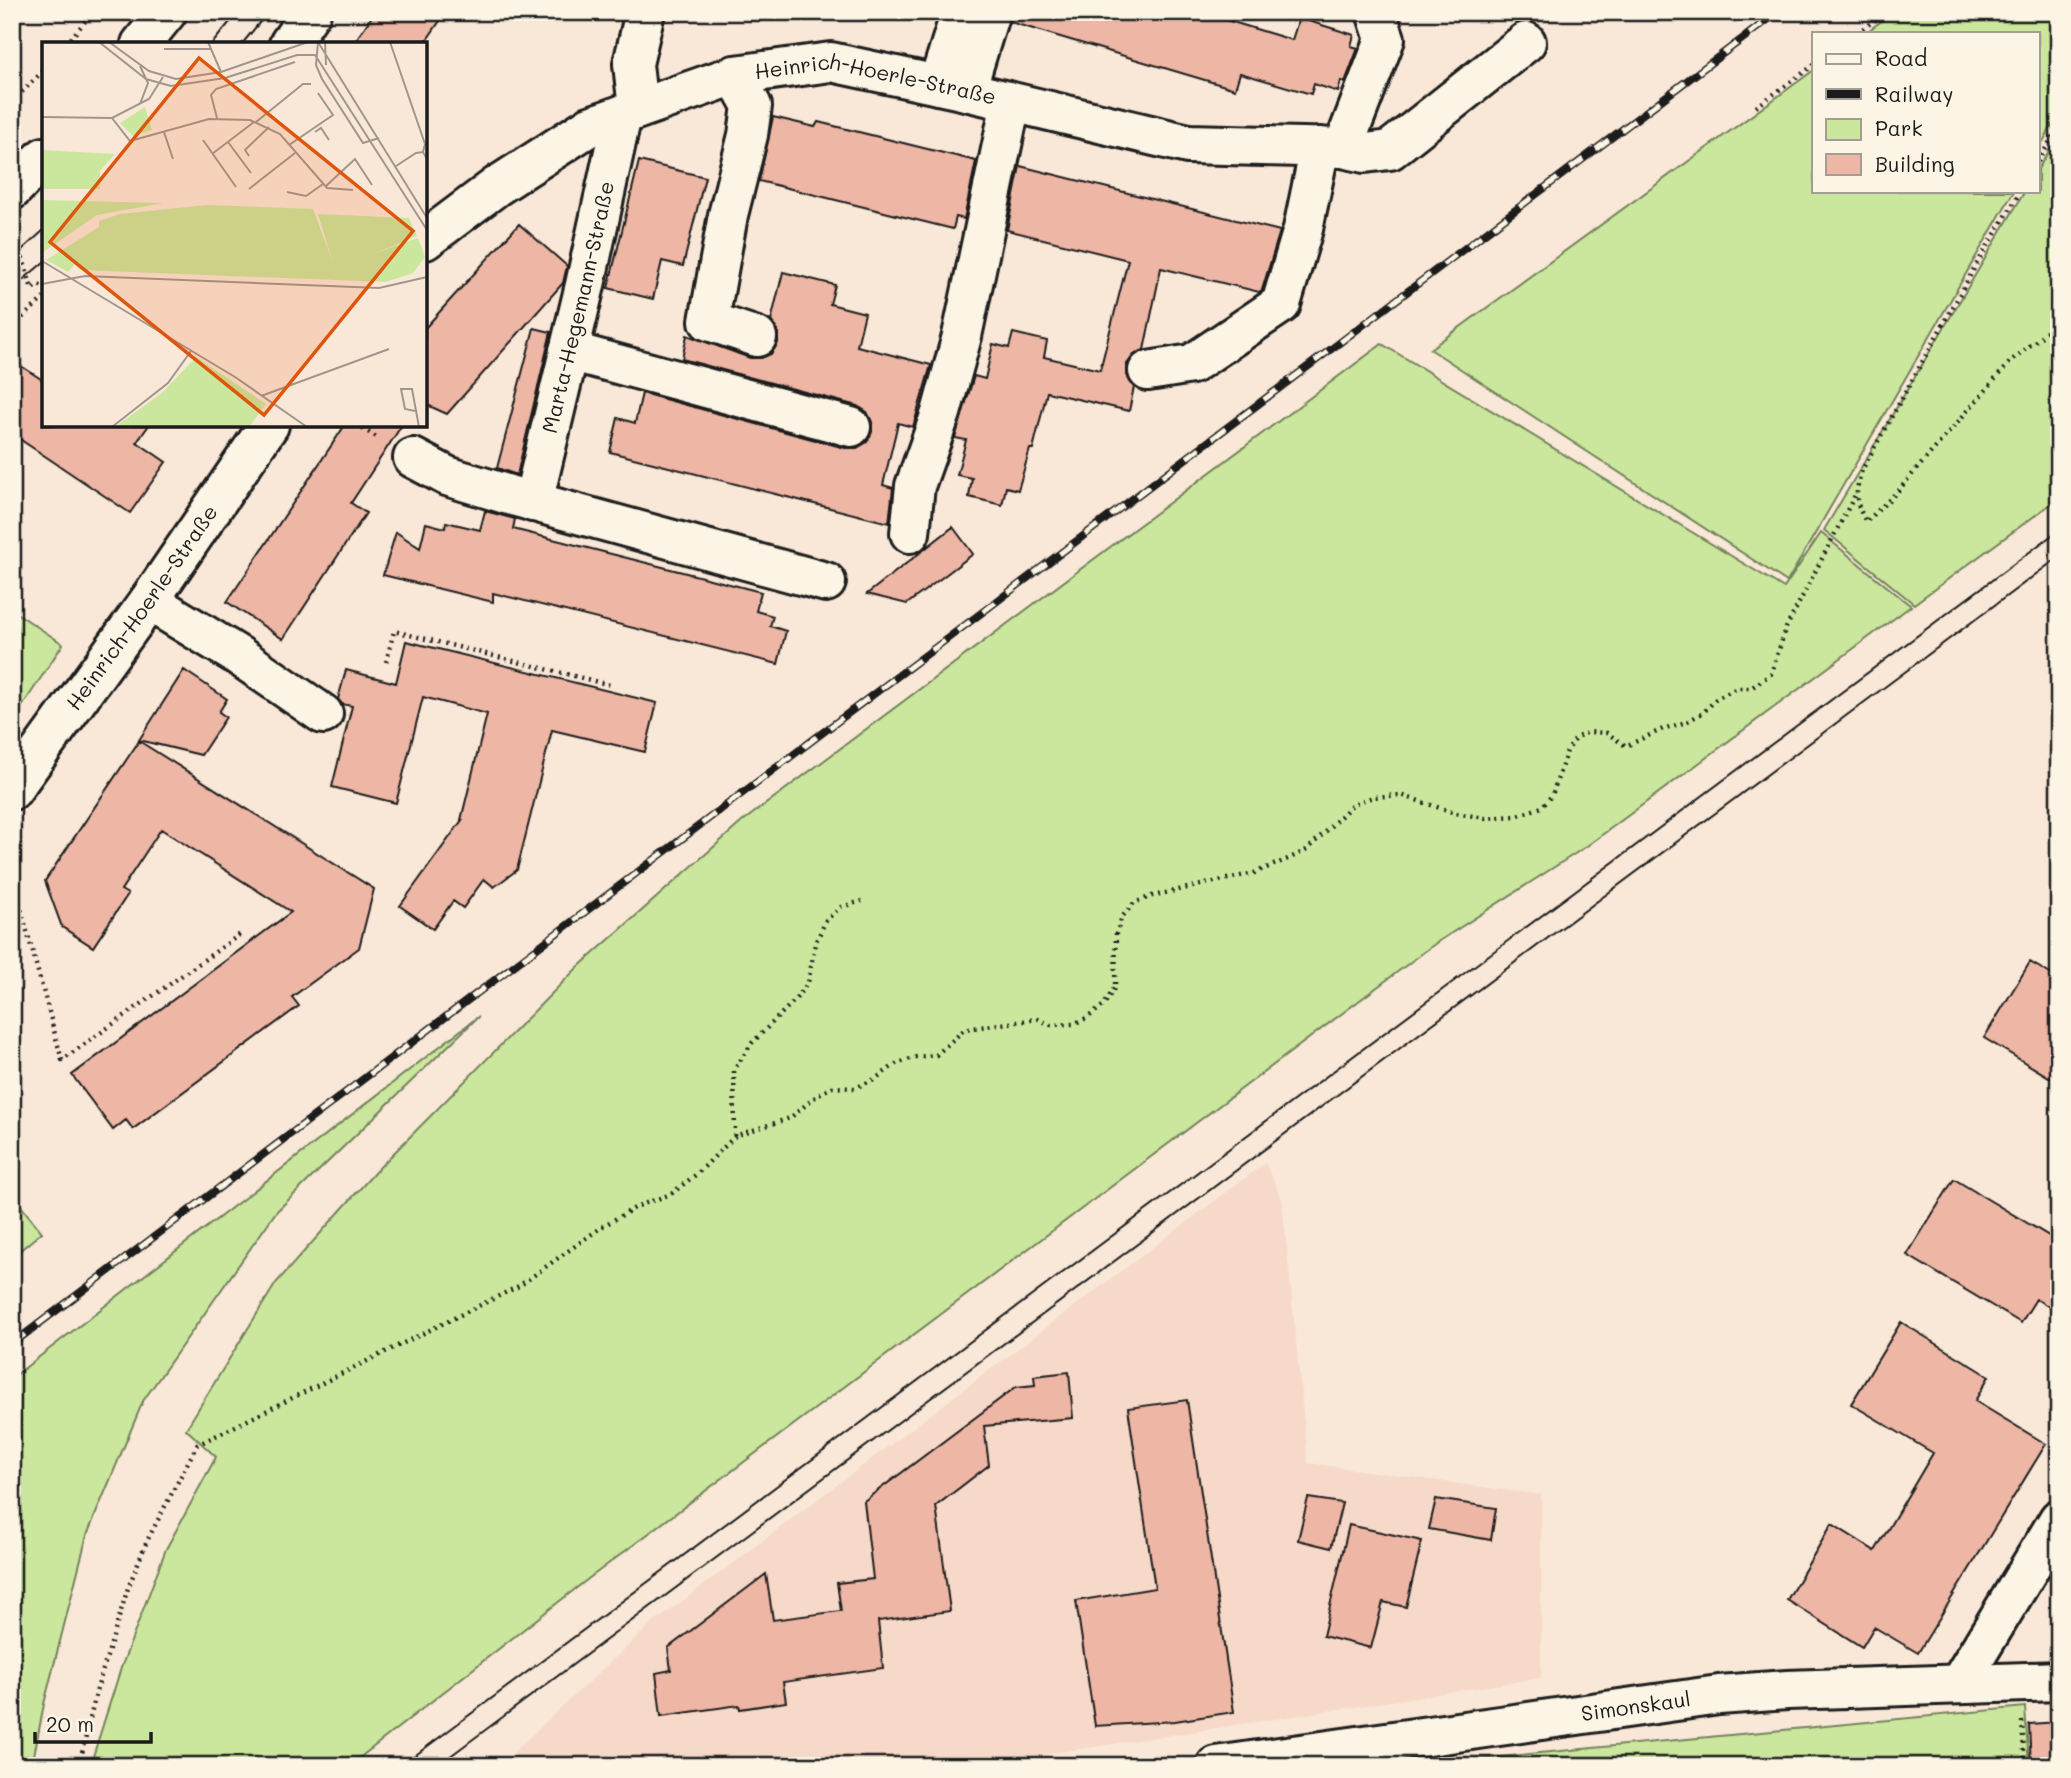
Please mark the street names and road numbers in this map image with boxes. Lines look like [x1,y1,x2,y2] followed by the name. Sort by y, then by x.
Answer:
[753,47,999,110] street label: Heinrich-Hoerle-Straße
[535,178,619,436] street label: Marta-Hegemann-Straße
[59,499,223,715] street label: Heinrich-Hoerle-Straße
[1579,1684,1692,1726] street label: Simonskaul

